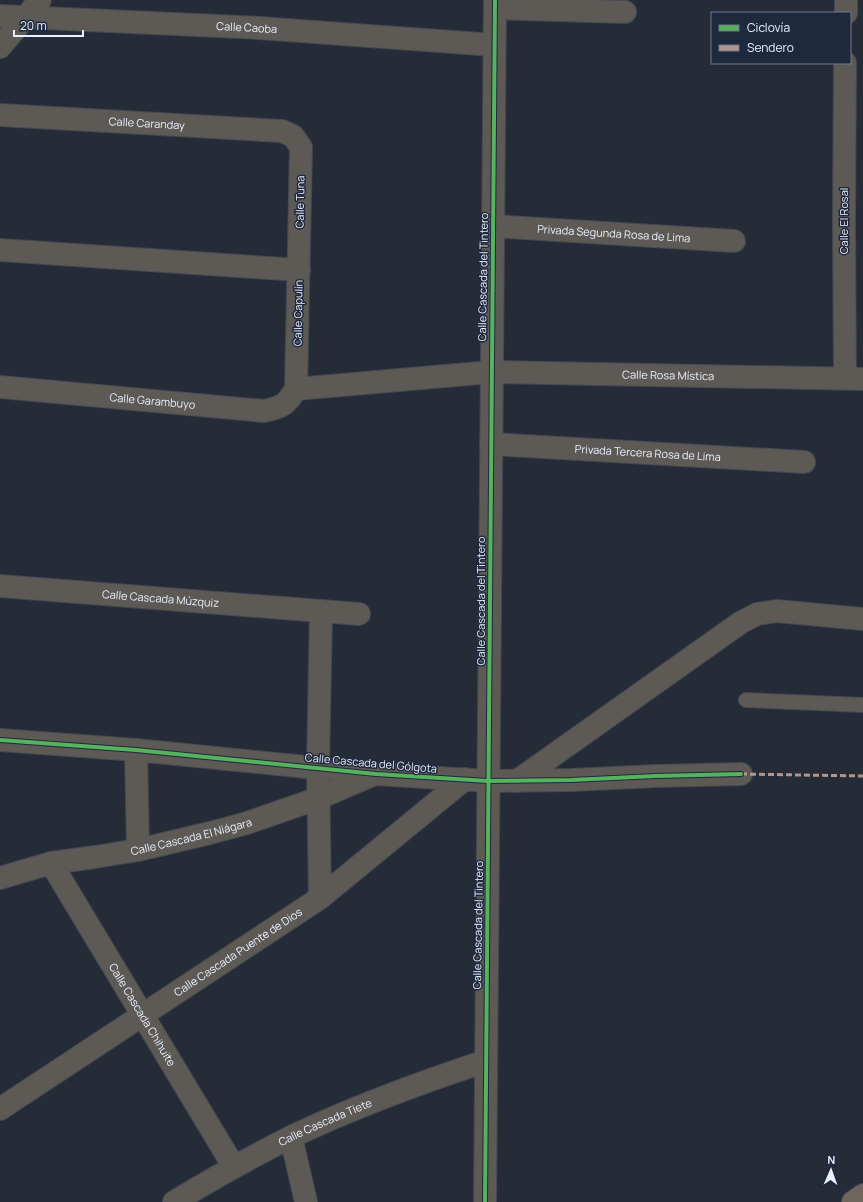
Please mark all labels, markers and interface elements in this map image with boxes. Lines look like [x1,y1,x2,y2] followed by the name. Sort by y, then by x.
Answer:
[14,12,83,38] scale bar
[711,12,851,64] legend
[20,17,47,34] text: 20 m
[216,18,278,36] street label: Calle Caoba
[747,19,790,36] text: Ciclovía
[747,39,794,56] text: Sendero
[108,113,185,132] street label: Calle Caranday
[292,175,307,229] street label: Calle Tuna
[836,188,851,254] street label: Calle El Rosal
[474,212,491,342] street label: Calle Cascada del Tintero
[537,221,691,245] street label: Privada Segunda Rosa de Lima
[289,280,306,346] street label: Calle Capulín
[622,366,714,383] street label: Calle Rosa Mística
[109,389,196,412] street label: Calle Garambuyo
[574,441,721,464] street label: Privada Tercera Rosa de Lima
[473,536,488,665] street label: Calle Cascada del Tintero
[101,586,220,610] street label: Calle Cascada Múzquiz
[304,749,438,776] street label: Calle Cascada del Gólgota
[129,814,254,858] street label: Calle Cascada El Niágara
[469,860,486,990] street label: Calle Cascada del Tintero
[171,904,305,999] street label: Calle Cascada Puente de Dios
[106,960,180,1069] street label: Calle Cascada Chihuite
[276,1094,374,1149] street label: Calle Cascada Tiete
[811,1150,851,1190] north arrow
[827,1152,836,1167] text: N

